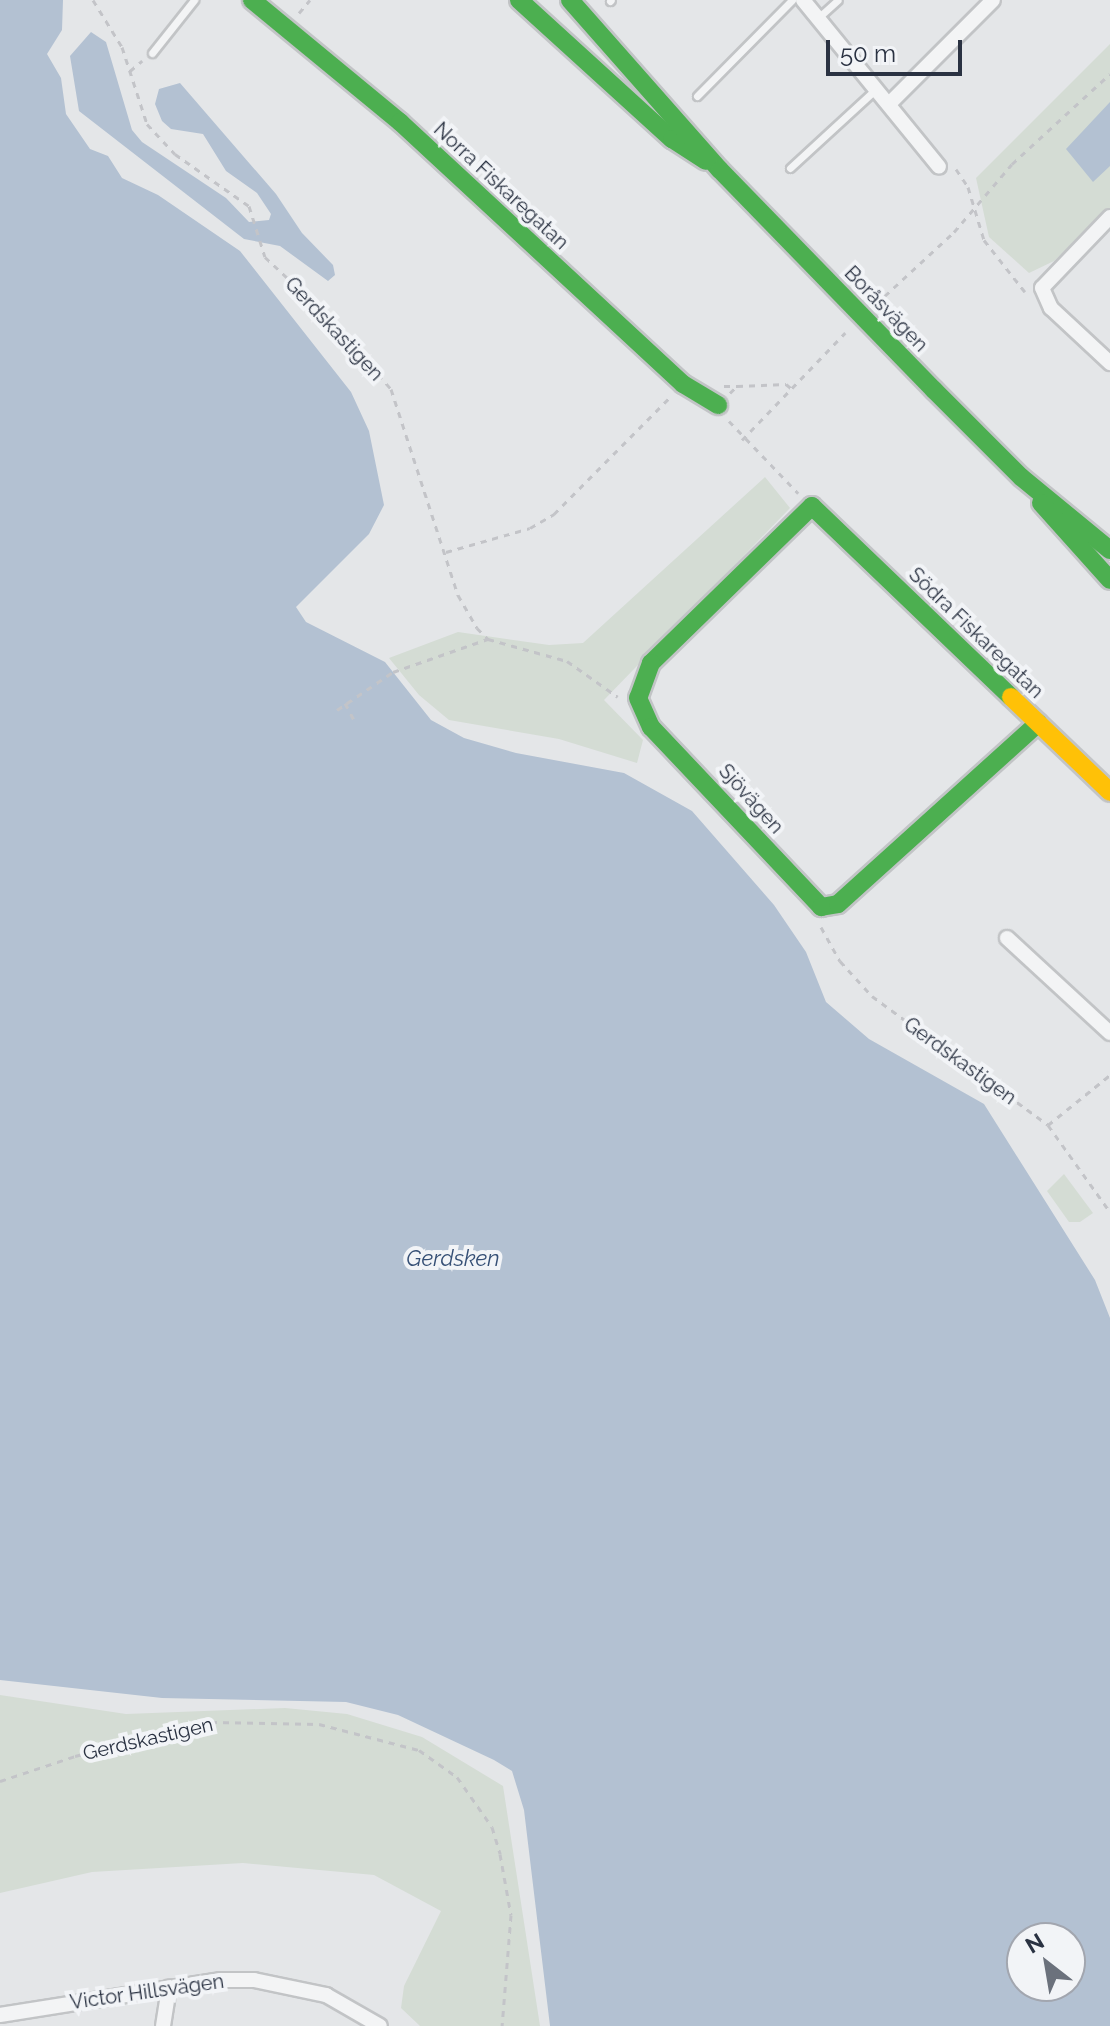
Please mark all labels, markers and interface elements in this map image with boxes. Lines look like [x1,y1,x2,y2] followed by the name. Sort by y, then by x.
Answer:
[830,24,966,74] scale bar
[840,39,896,68] text: 50 m
[429,117,573,255] street label: Norra Fiskaregatan
[839,261,933,357] street label: Boråsvägen
[280,272,388,386] street label: Gerdskastigen
[904,563,1048,703] street label: Södra Fiskaregatan
[714,759,788,839] street label: Sjövägen
[899,1012,1021,1110] street label: Gerdskastigen
[406,1246,500,1272] water label: Gerdsken
[81,1712,215,1766] street label: Gerdskastigen
[1006,1922,1086,2002] north arrow
[1021,1928,1049,1959] text: N
[68,1969,226,2015] street label: Victor Hillsvägen

